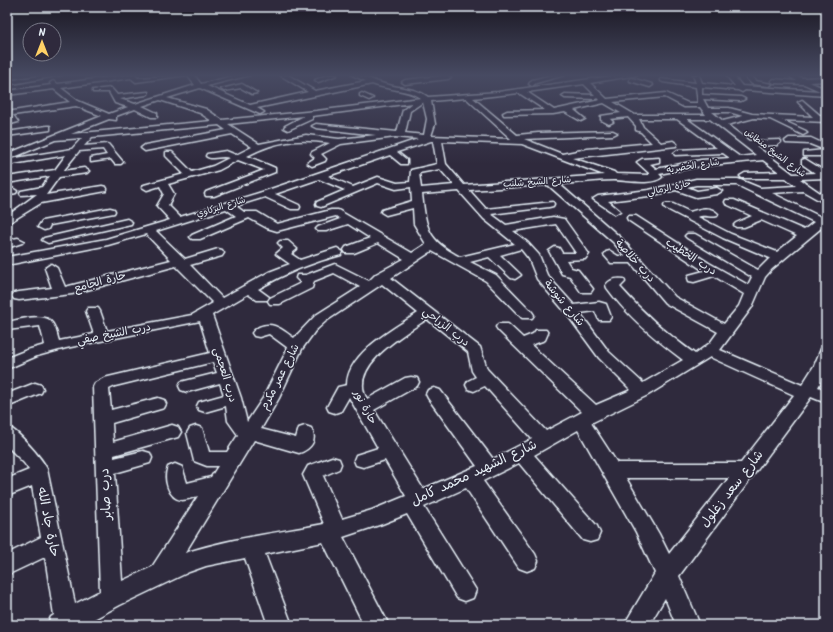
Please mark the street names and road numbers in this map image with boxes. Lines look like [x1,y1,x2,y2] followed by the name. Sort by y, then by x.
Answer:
[741,125,809,181] street label: شارع الشيخ منطاش
[666,154,720,178] street label: شارع الخضريه
[502,172,572,192] street label: شارع الشيخ شلنب
[646,176,693,201] street label: حارة الرمالي
[195,192,248,222] street label: شارع البركاوي
[662,234,720,280] street label: درب الخطيب
[611,235,659,287] street label: درب خلاصة
[72,266,128,298] street label: حارة الجامع
[539,276,589,330] street label: شارع شوشة
[418,303,473,352] street label: درب الزراحي
[76,318,153,351] street label: درب الشيخ صفي
[256,341,304,413] street label: شارع عمر مكرم
[208,345,242,405] street label: درب العجمى
[348,385,382,428] street label: حارة نور
[407,434,541,512] street label: شارع الشهيد محمد كامل
[695,446,769,532] street label: شارع سعد زغلول
[94,468,118,521] street label: درب صابر
[31,485,65,559] street label: حارة جاد الله

